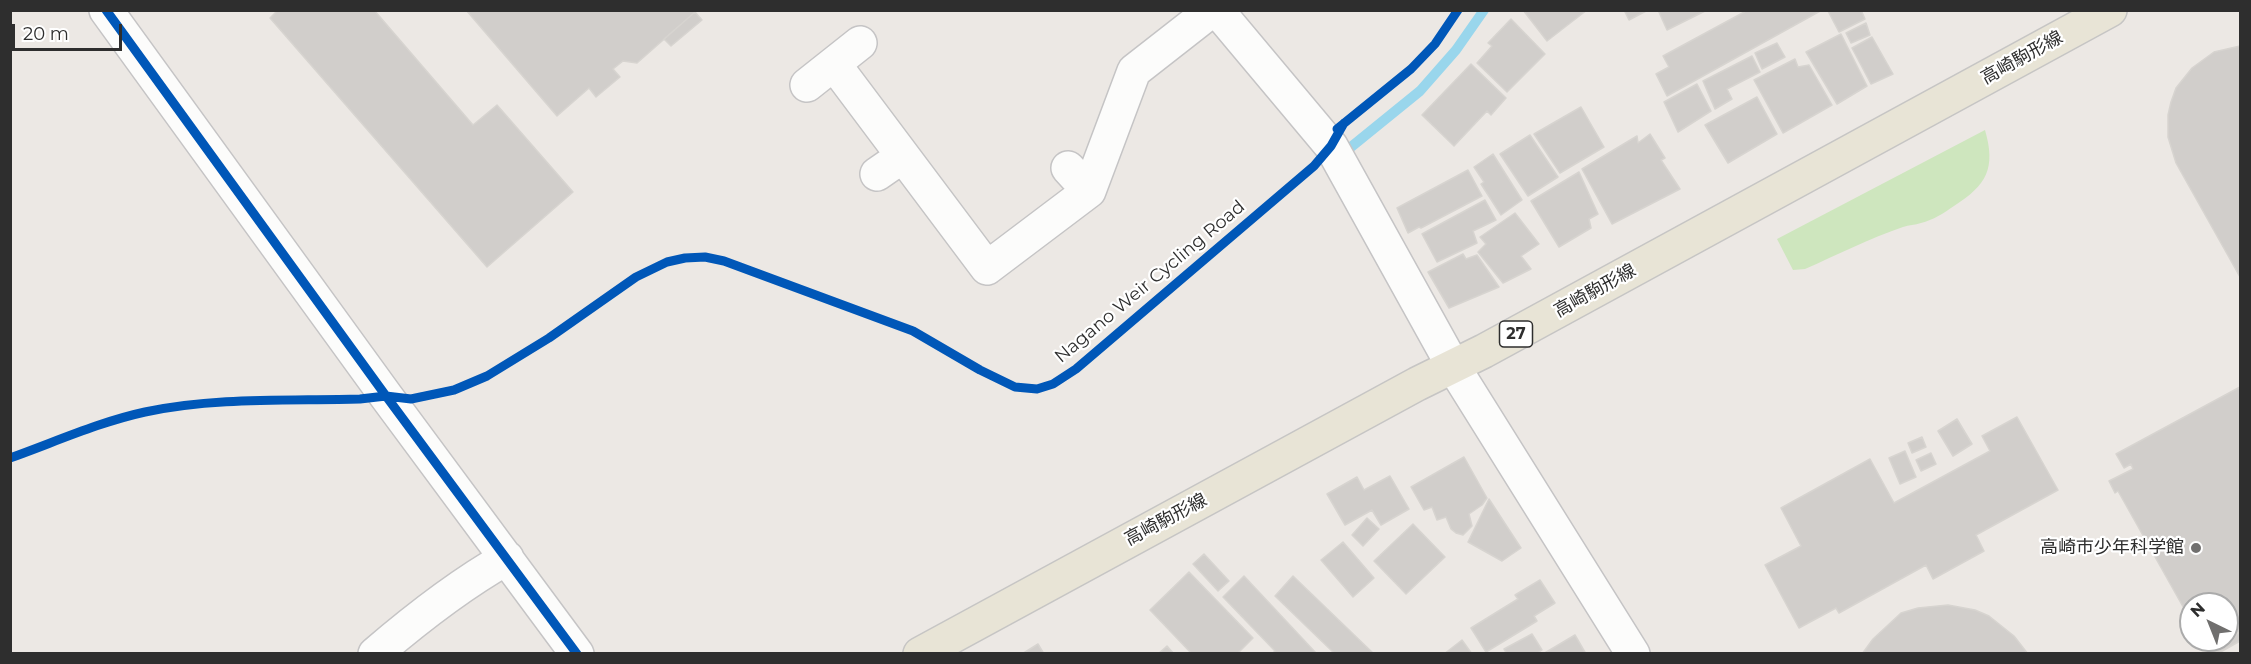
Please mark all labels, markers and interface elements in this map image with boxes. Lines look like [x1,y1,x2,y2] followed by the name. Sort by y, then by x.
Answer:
[15,12,124,50] scale bar
[23,23,69,45] text: 20 m
[1977,27,2067,89] street label: 高崎駒形線
[1051,196,1249,368] street label: Nagano Weir Cycling Road
[1550,260,1640,322] street label: 高崎駒形線
[1500,321,1532,347] road number: 27
[1121,489,1211,551] street label: 高崎駒形線
[2040,537,2184,559] place label: 高崎市少年科学館
[2189,541,2203,555] marker: 高崎市少年科学館
[2179,592,2239,652] north arrow
[2187,599,2209,621] text: N

